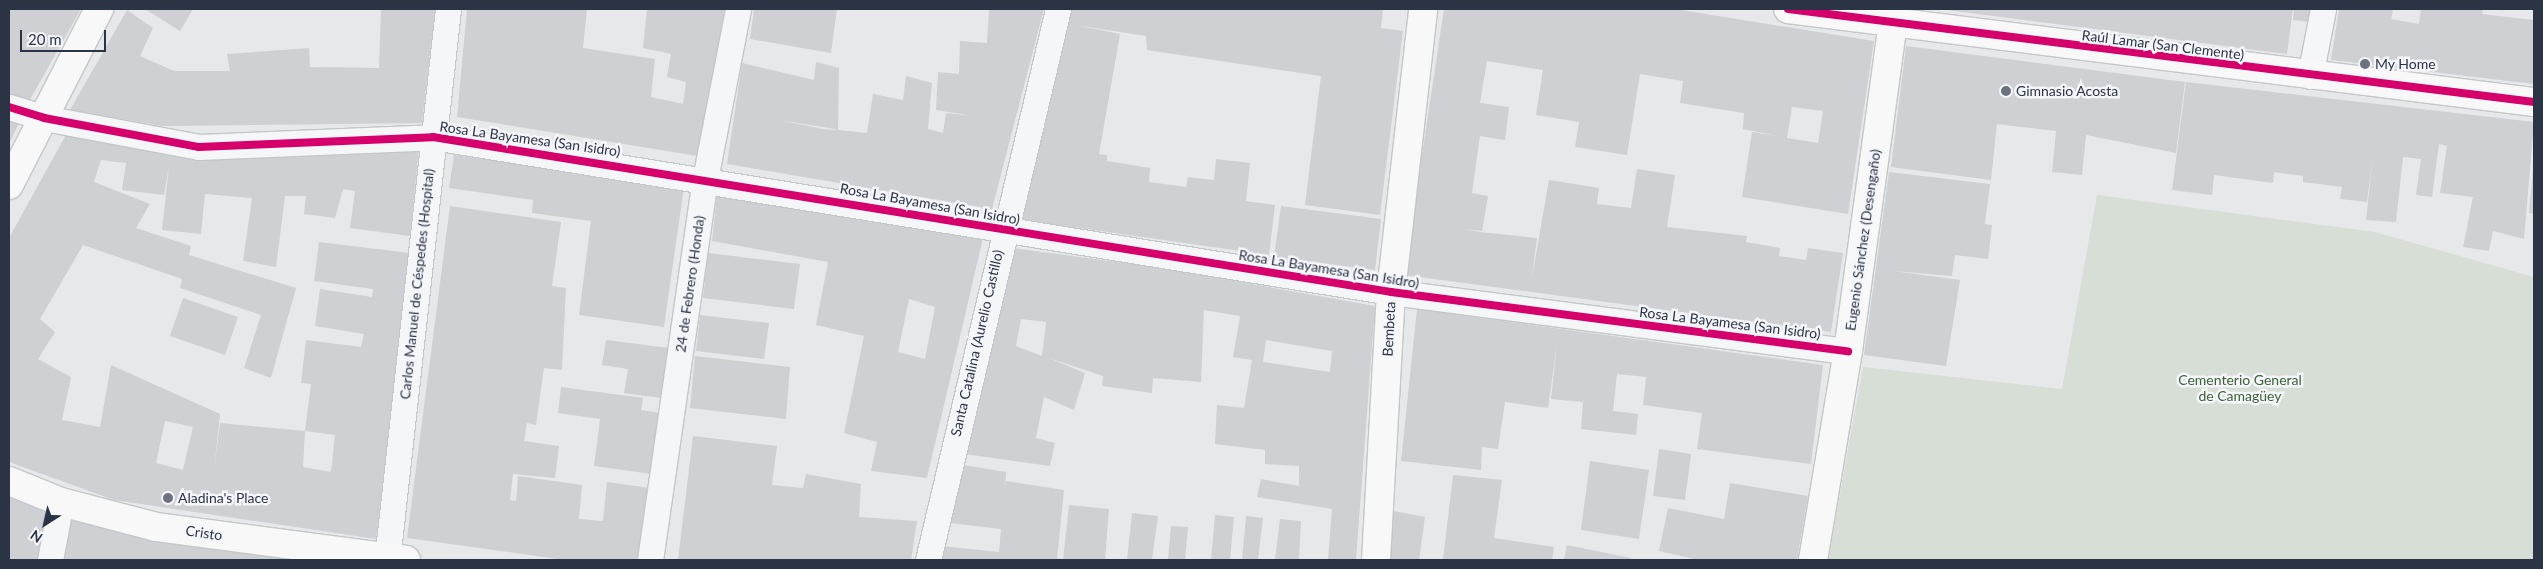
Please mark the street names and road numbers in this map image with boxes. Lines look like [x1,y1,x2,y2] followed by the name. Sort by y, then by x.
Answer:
[2081,27,2245,63] street label: Raúl Lamar (San Clemente)
[438,118,622,160] street label: Rosa La Bayamesa (San Isidro)
[1842,148,1884,332] street label: Eugenio Sánchez (Desengaño)
[397,168,437,400] street label: Carlos Manuel de Céspedes (Hospital)
[839,180,1021,228] street label: Rosa La Bayamesa (San Isidro)
[672,215,708,353] street label: 24 de Febrero (Honda)
[1238,246,1420,292] street label: Rosa La Bayamesa (San Isidro)
[947,248,1007,438] street label: Santa Catalina (Aurelio Castillo)
[1379,301,1399,357] street label: Bembeta
[1638,304,1822,342] street label: Rosa La Bayamesa (San Isidro)
[185,522,223,544] street label: Cristo

